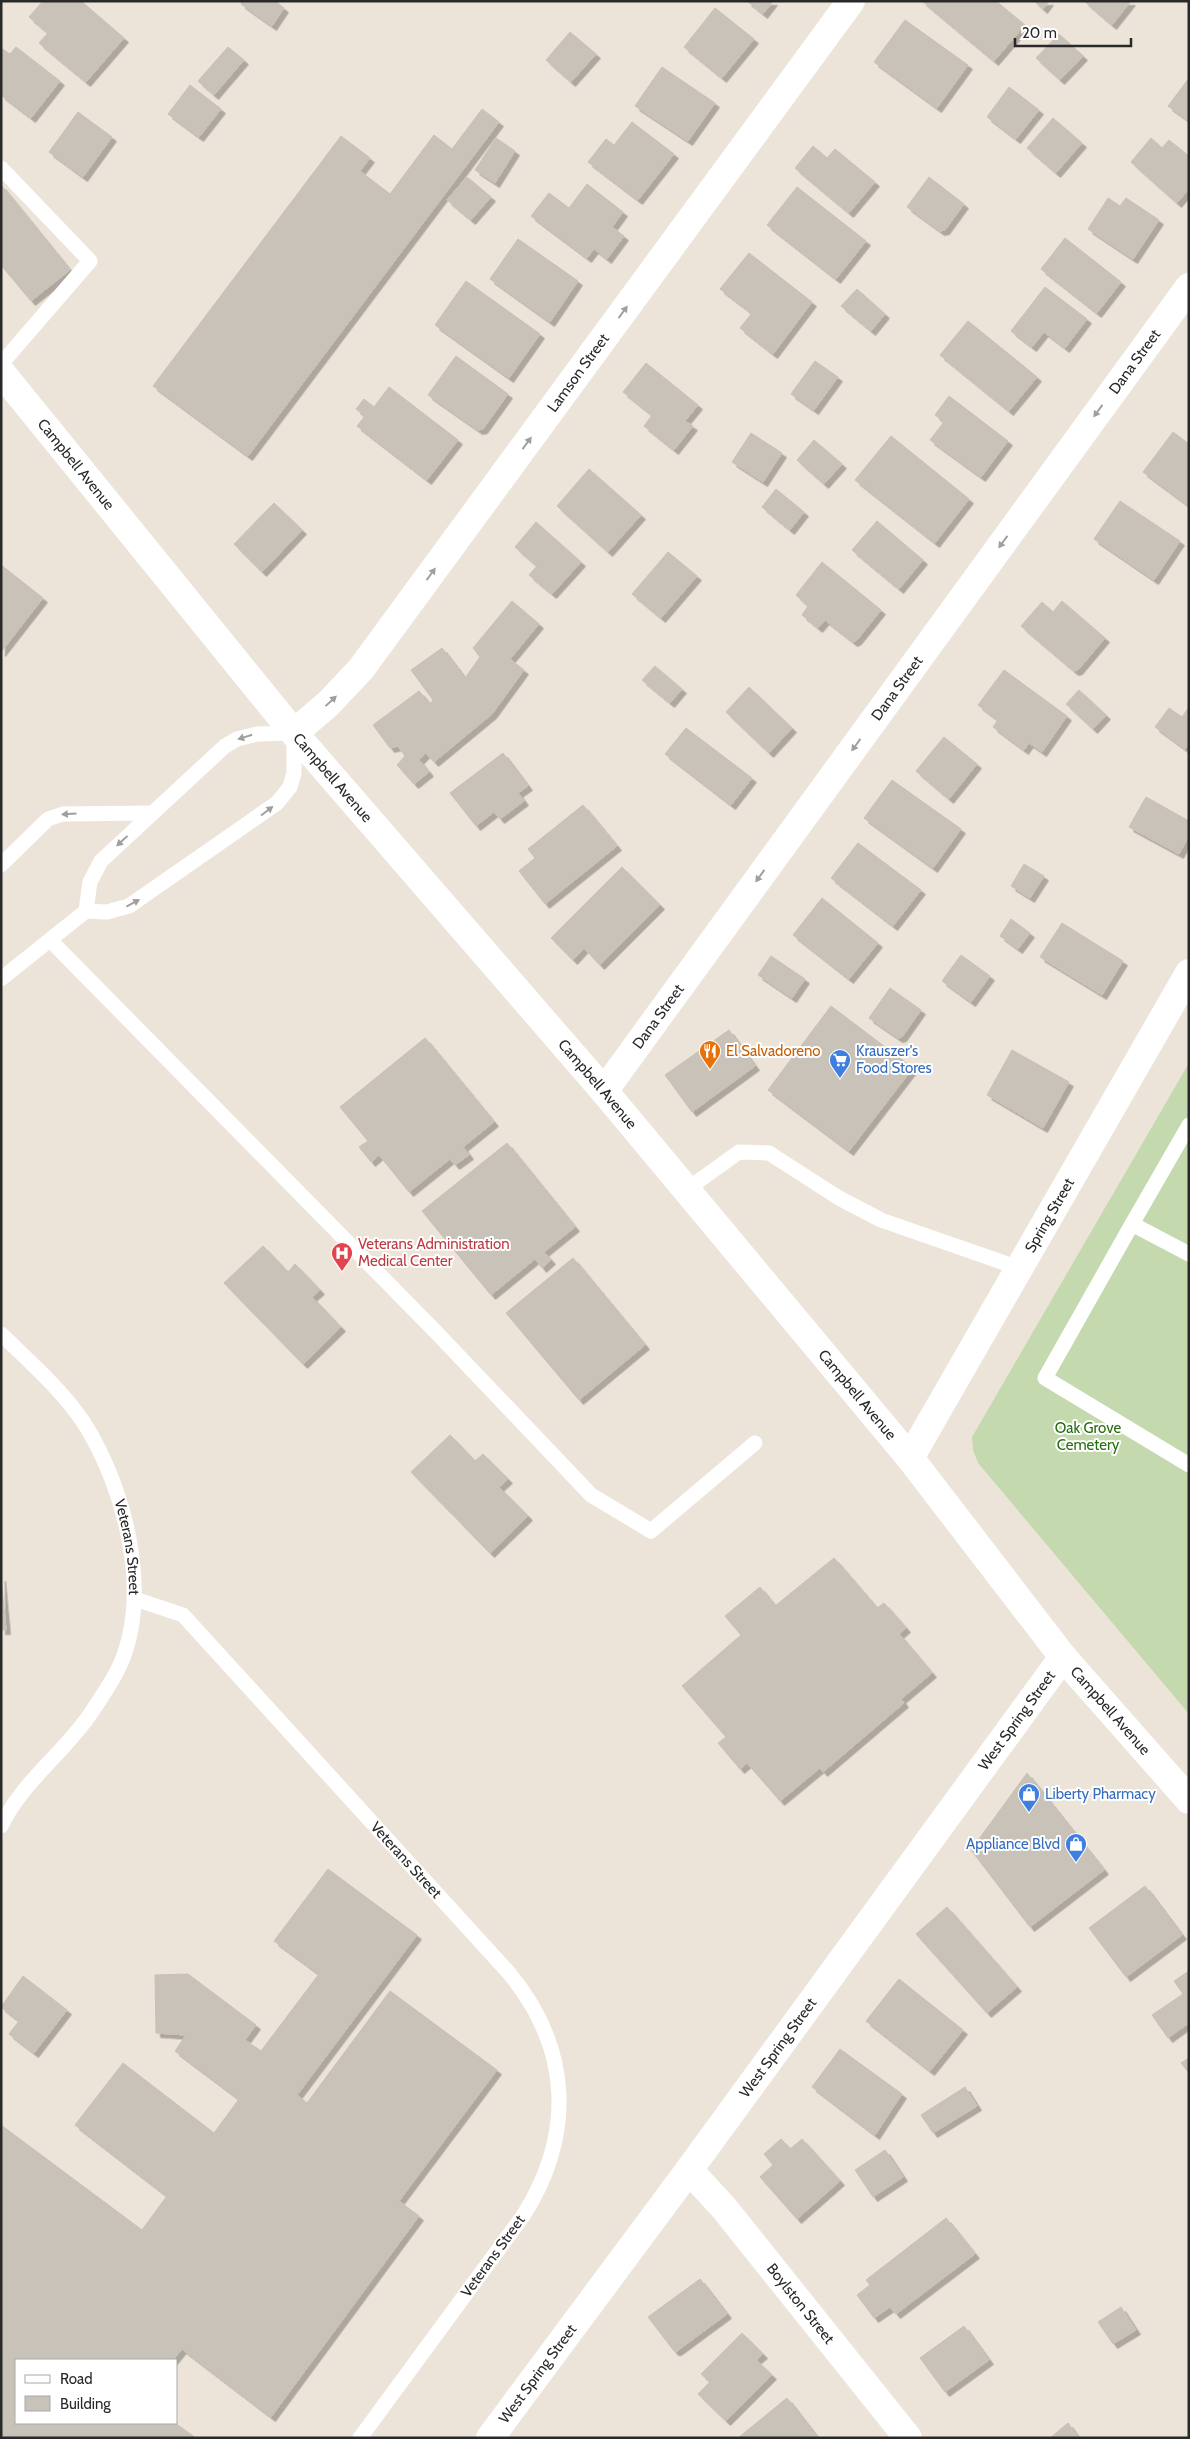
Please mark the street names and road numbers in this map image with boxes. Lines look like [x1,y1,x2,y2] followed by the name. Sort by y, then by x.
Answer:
[1105,326,1164,397] street label: Dana Street
[544,330,613,416] street label: Lamson Street
[34,415,118,514] street label: Campbell Avenue
[867,652,927,724] street label: Dana Street
[289,729,376,826] street label: Campbell Avenue
[629,981,688,1052] street label: Dana Street
[554,1036,641,1133] street label: Campbell Avenue
[1021,1175,1078,1256] street label: Spring Street
[814,1346,900,1444] street label: Campbell Avenue
[110,1497,143,1595] street label: Veterans Street
[1067,1663,1154,1759] street label: Campbell Avenue
[974,1667,1059,1774] street label: West Spring Street
[367,1818,445,1902] street label: Veterans Street
[736,1995,820,2101] street label: West Spring Street
[457,2211,529,2301] street label: Veterans Street
[763,2260,838,2347] street label: Boylston Street
[495,2321,580,2427] street label: West Spring Street

